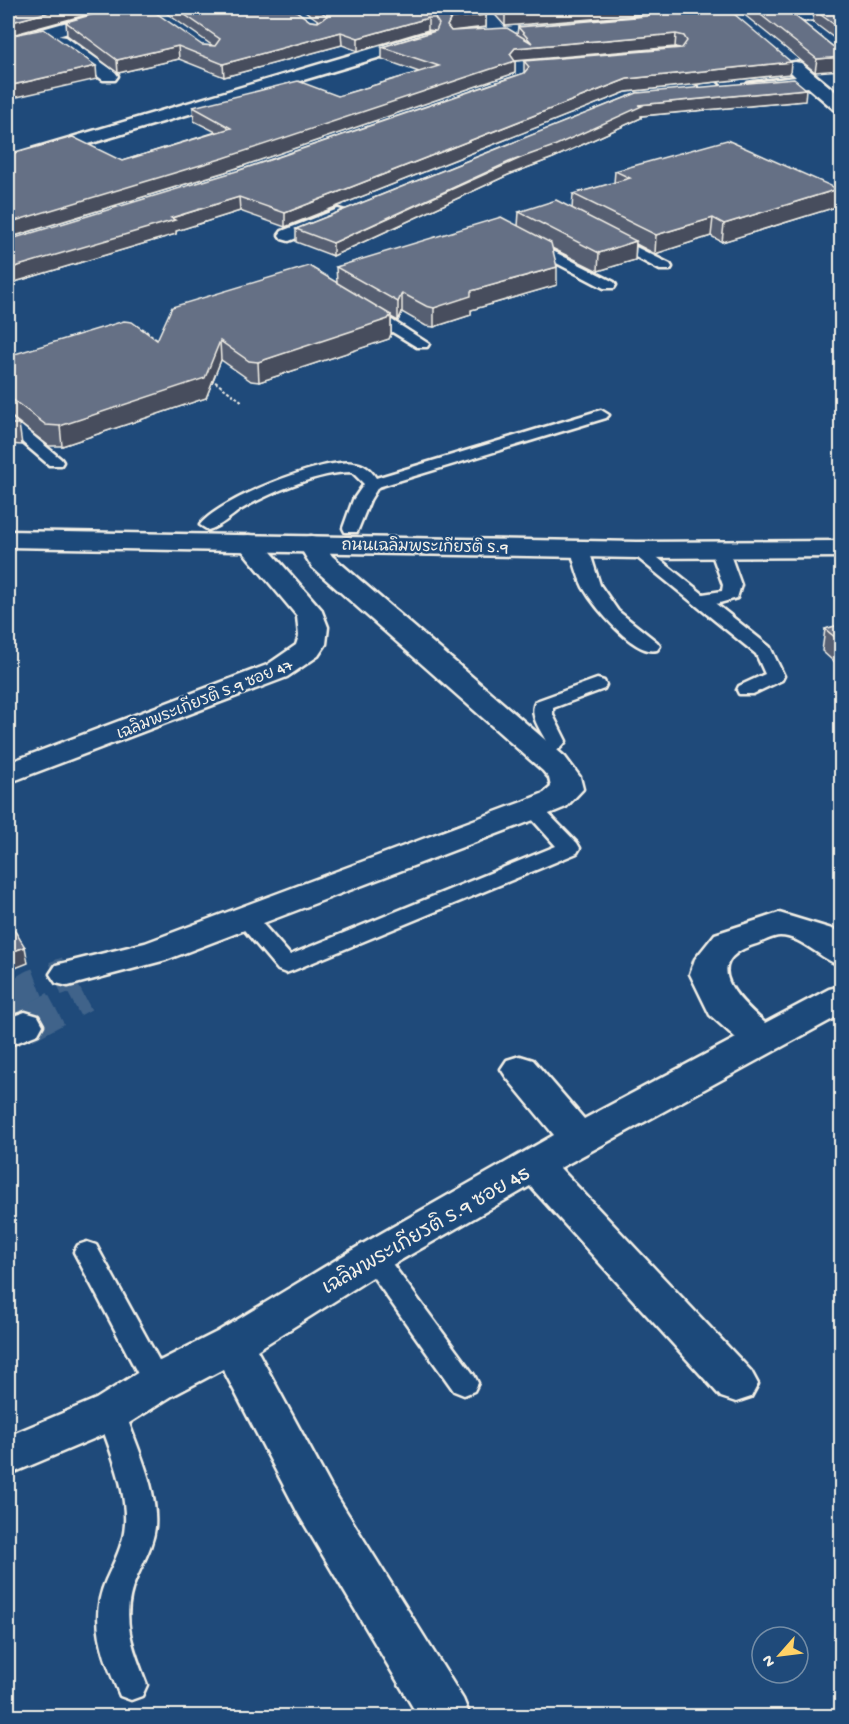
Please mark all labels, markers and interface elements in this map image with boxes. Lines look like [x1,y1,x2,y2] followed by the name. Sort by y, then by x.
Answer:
[341,534,509,559] street label: ถนนเฉลิมพระเกียรติ ร.9
[113,653,297,745] street label: เฉลิมพระเกียรติ ร.9 ซอย 47
[317,1160,535,1301] street label: เฉลิมพระเกียรติ ร.9 ซอย 45
[750,1625,810,1685] north arrow
[759,1651,781,1669] text: N

